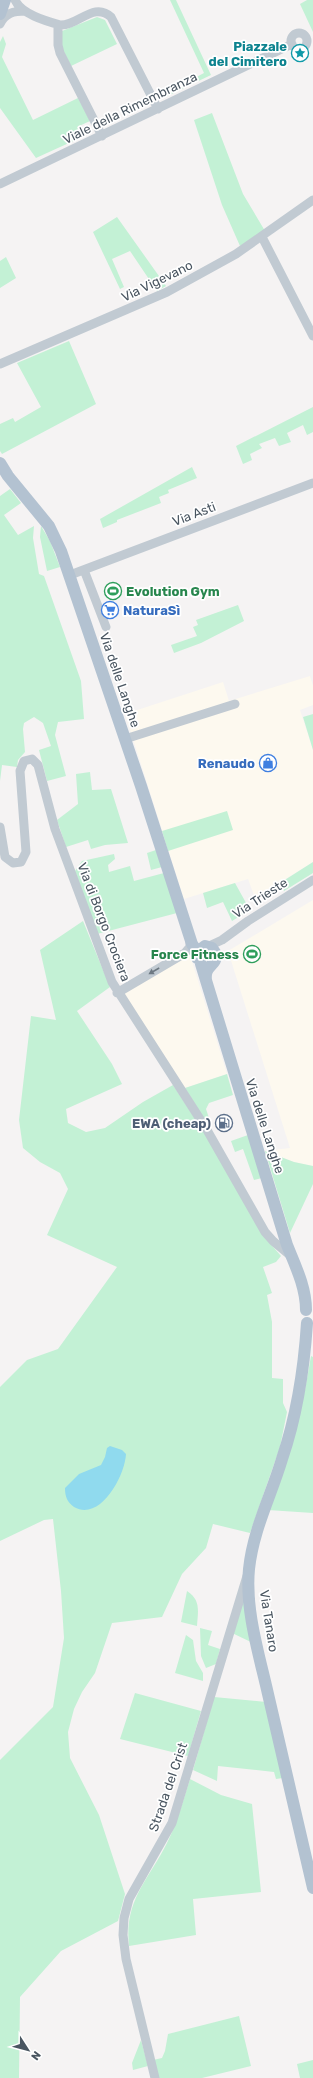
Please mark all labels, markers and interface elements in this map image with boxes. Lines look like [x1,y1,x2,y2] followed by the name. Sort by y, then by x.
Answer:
[209,39,287,69] place label: Piazzale del Cimitero
[290,43,310,63] place icon: Piazzale del Cimitero
[60,69,200,147] street label: Viale della Rimembranza
[119,257,196,306] street label: Via Vigevano
[170,499,218,529] street label: Via Asti
[103,581,123,601] sports icon: Evolution Gym
[126,584,220,599] place label: Evolution Gym
[100,600,120,620] supermarket icon: NaturaSì
[123,603,180,618] place label: NaturaSì
[96,631,143,730] street label: Via delle Langhe
[258,753,278,773] shop icon: Renaudo
[198,756,255,771] place label: Renaudo
[73,861,134,984] street label: Via di Borgo Crociera
[230,875,290,921] street label: Via Trieste
[242,944,262,964] sports icon: Force Fitness
[151,947,239,962] place label: Force Fitness
[149,967,159,975] one-way arrow
[242,1077,287,1176] street label: Via delle Langhe
[214,1113,234,1133] fuel station icon: EWA (cheap)
[132,1116,211,1131] place label: EWA (cheap)
[257,1589,281,1653] street label: Via Tanaro
[146,1741,190,1833] street label: Strada del Crist
[8,2030,48,2070] north arrow
[28,2049,43,2063] text: N

